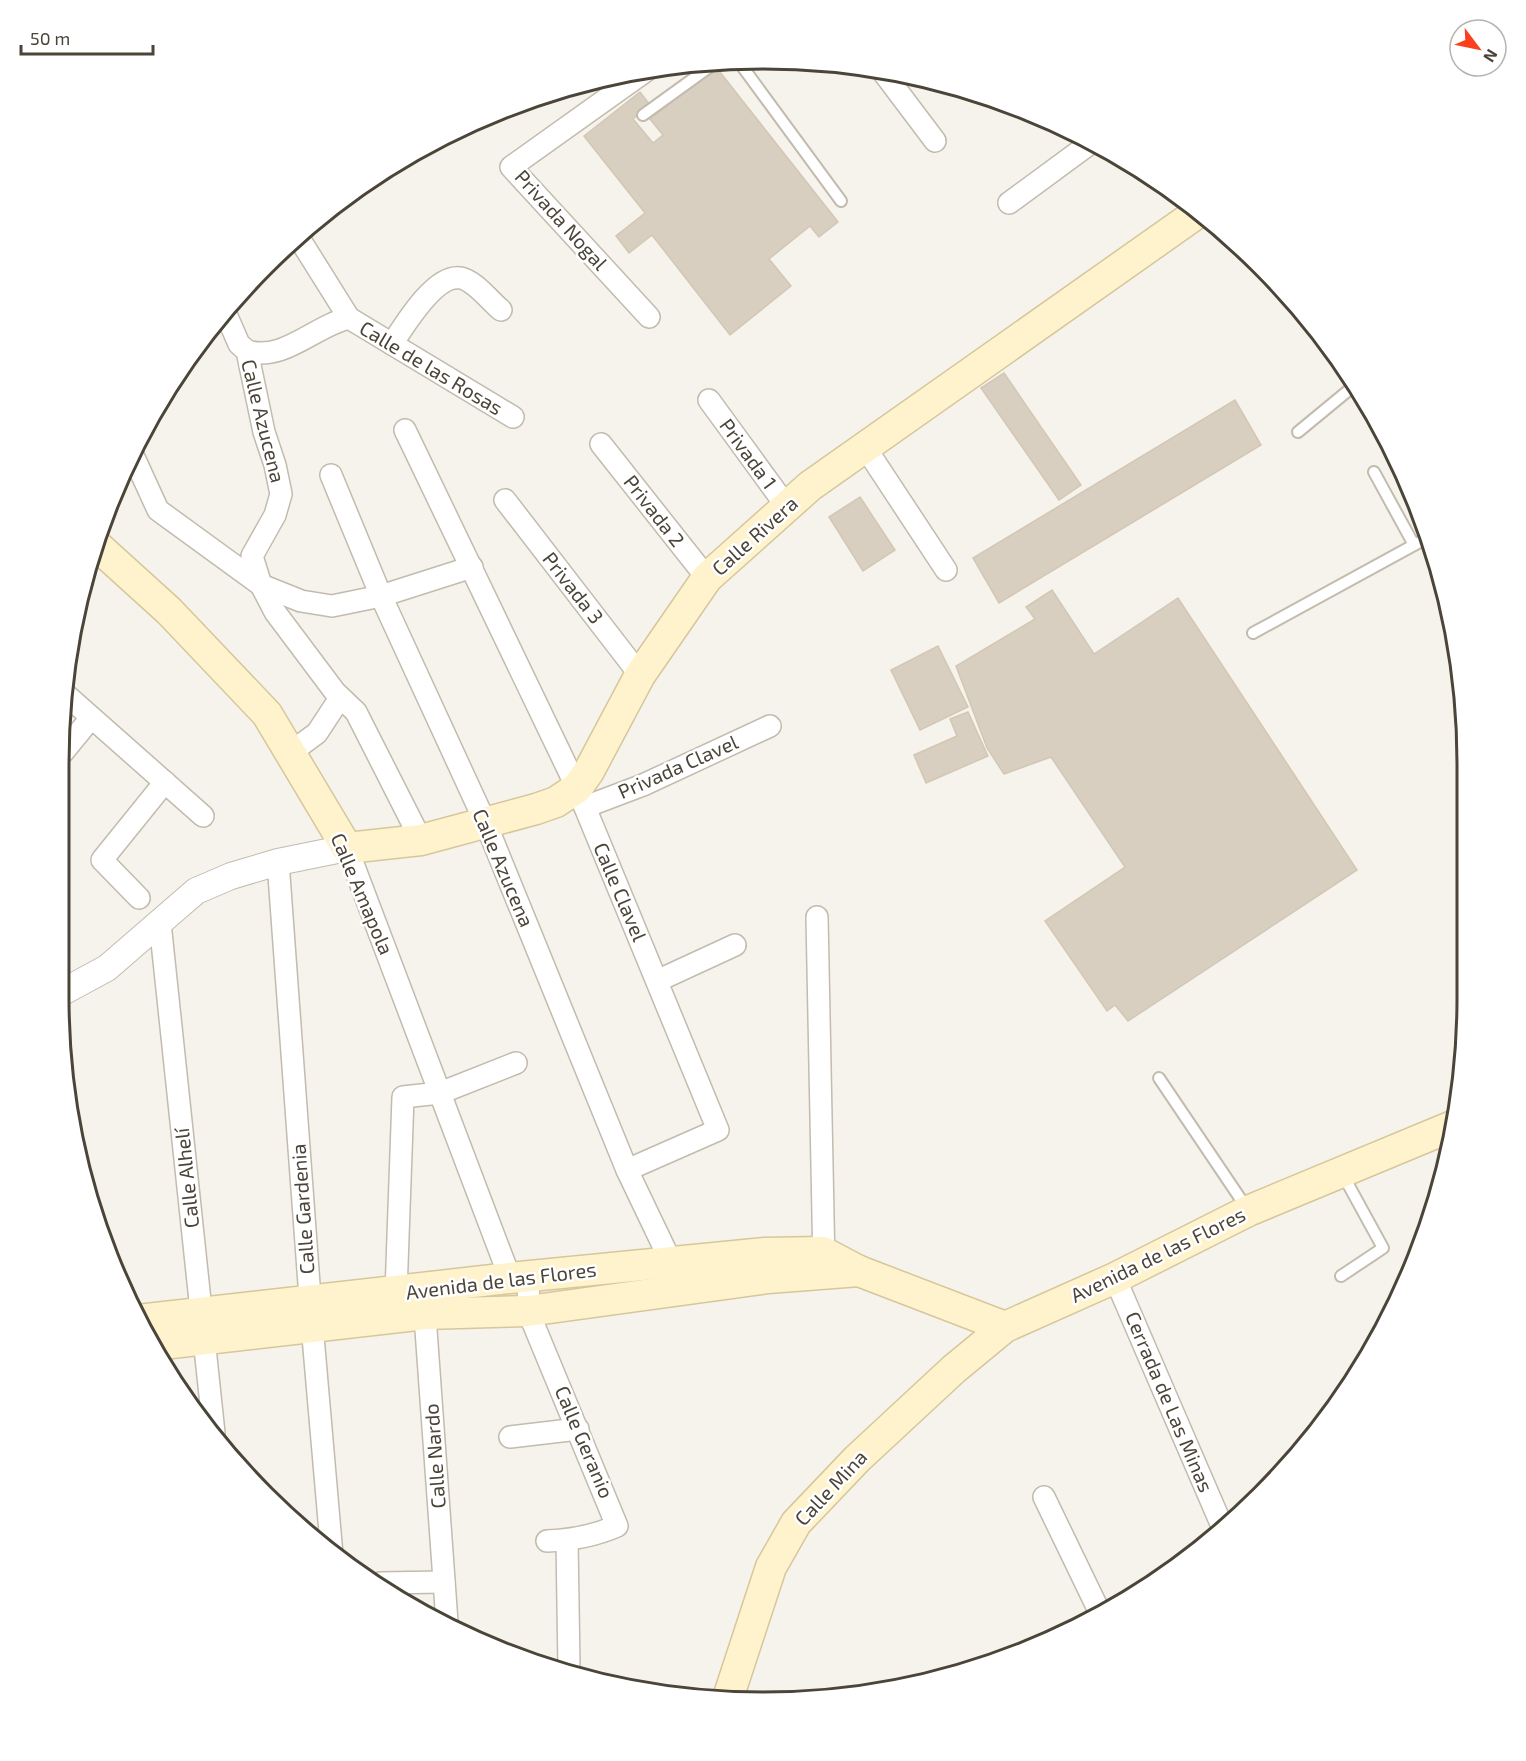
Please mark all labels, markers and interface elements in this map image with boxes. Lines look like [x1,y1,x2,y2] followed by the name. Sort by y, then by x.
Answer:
[21,18,153,56] scale bar
[1448,18,1508,78] north arrow
[30,27,70,49] text: 50 m
[1480,46,1502,66] text: N
[510,164,613,274] street label: Privada Nogal
[356,315,507,419] street label: Calle de las Rosas
[237,357,291,485] street label: Calle Azucena
[715,414,782,493] street label: Privada 1
[619,470,690,551] street label: Privada 2
[707,491,802,580] street label: Calle Rivera
[538,547,609,628] street label: Privada 3
[614,729,741,803] street label: Privada Clavel
[468,805,540,930] street label: Calle Azucena
[327,829,399,958] street label: Calle Amapola
[589,839,652,945] street label: Calle Clavel
[169,1126,203,1229] street label: Calle Alhelí
[285,1143,319,1275] street label: Calle Gardenia
[1066,1201,1249,1307] street label: Avenida de las Flores
[404,1256,597,1304] street label: Avenida de las Flores
[1121,1308,1219,1496] street label: Cerrada de Las Minas
[550,1382,619,1501] street label: Calle Geranio
[418,1403,450,1509] street label: Calle Nardo
[789,1445,871,1530] street label: Calle Mina

